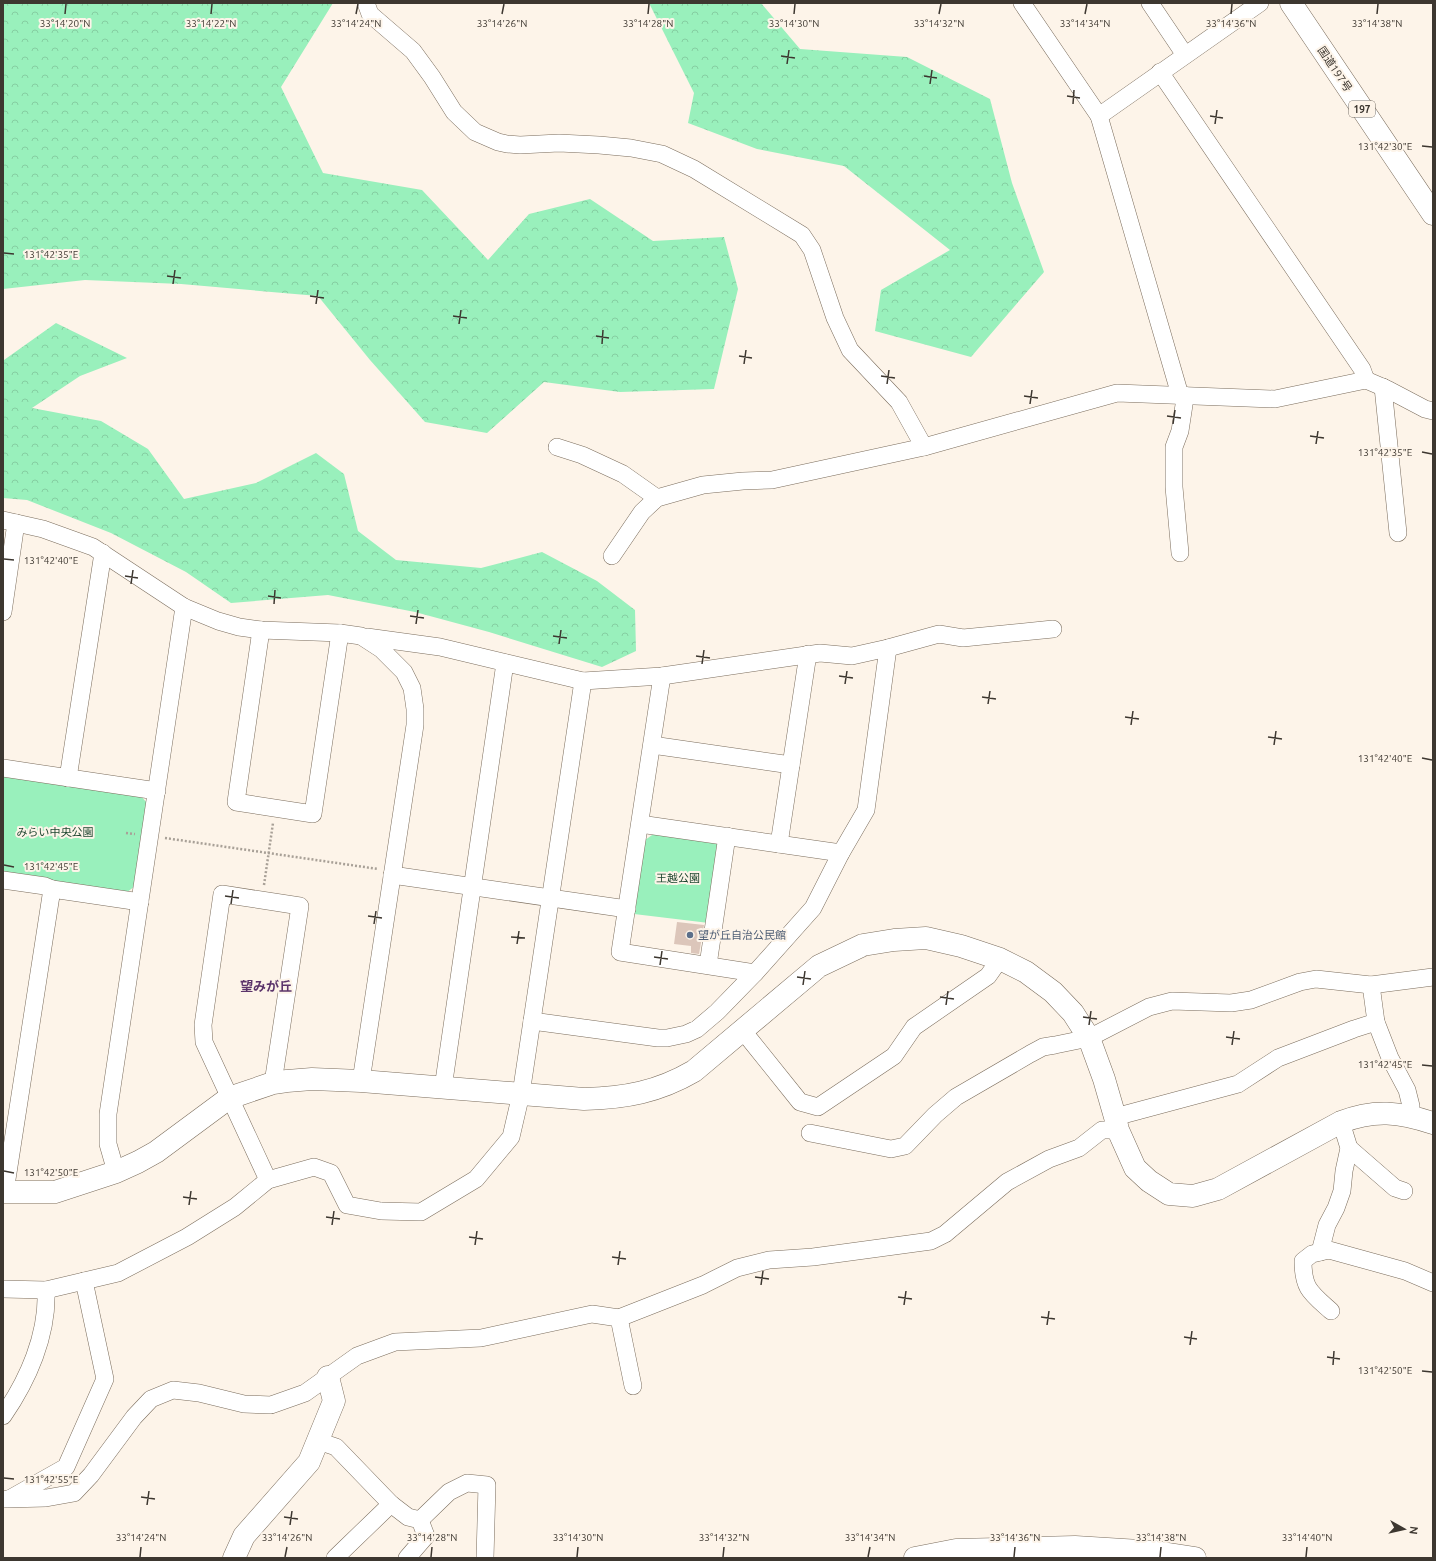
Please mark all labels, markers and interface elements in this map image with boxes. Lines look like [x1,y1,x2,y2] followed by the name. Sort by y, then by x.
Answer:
[40,18,90,29] text: 33°14'20"N
[186,18,236,29] text: 33°14'22"N
[331,18,381,29] text: 33°14'24"N
[477,18,527,29] text: 33°14'26"N
[623,18,673,29] text: 33°14'28"N
[769,18,819,29] text: 33°14'30"N
[914,18,964,29] text: 33°14'32"N
[1060,18,1110,29] text: 33°14'34"N
[1206,18,1256,29] text: 33°14'36"N
[1352,18,1402,29] text: 33°14'38"N
[1316,44,1354,94] street label: 国道197号
[1349,101,1375,117] road number: 197
[1358,141,1413,152] text: 131°42'30"E
[24,249,79,260] text: 131°42'35"E
[1358,447,1413,458] text: 131°42'35"E
[24,555,79,566] text: 131°42'40"E
[1358,753,1413,764] text: 131°42'40"E
[17,826,94,838] park label: みらい中央公園
[24,861,79,872] text: 131°42'45"E
[656,872,700,884] park label: 王越公園
[698,929,786,941] place label: 望が丘自治公民館
[685,930,695,940] marker: 望が丘自治公民館
[240,979,292,993] district label: 望みが丘
[1358,1059,1413,1070] text: 131°42'45"E
[24,1167,79,1178] text: 131°42'50"E
[1358,1365,1413,1376] text: 131°42'50"E
[24,1474,79,1485] text: 131°42'55"E
[1384,1509,1424,1549] north arrow
[1407,1525,1420,1535] text: N
[116,1532,166,1543] text: 33°14'24"N
[262,1532,312,1543] text: 33°14'26"N
[407,1532,457,1543] text: 33°14'28"N
[553,1532,603,1543] text: 33°14'30"N
[699,1532,749,1543] text: 33°14'32"N
[845,1532,895,1543] text: 33°14'34"N
[990,1532,1040,1543] text: 33°14'36"N
[1136,1532,1186,1543] text: 33°14'38"N
[1282,1532,1332,1543] text: 33°14'40"N

